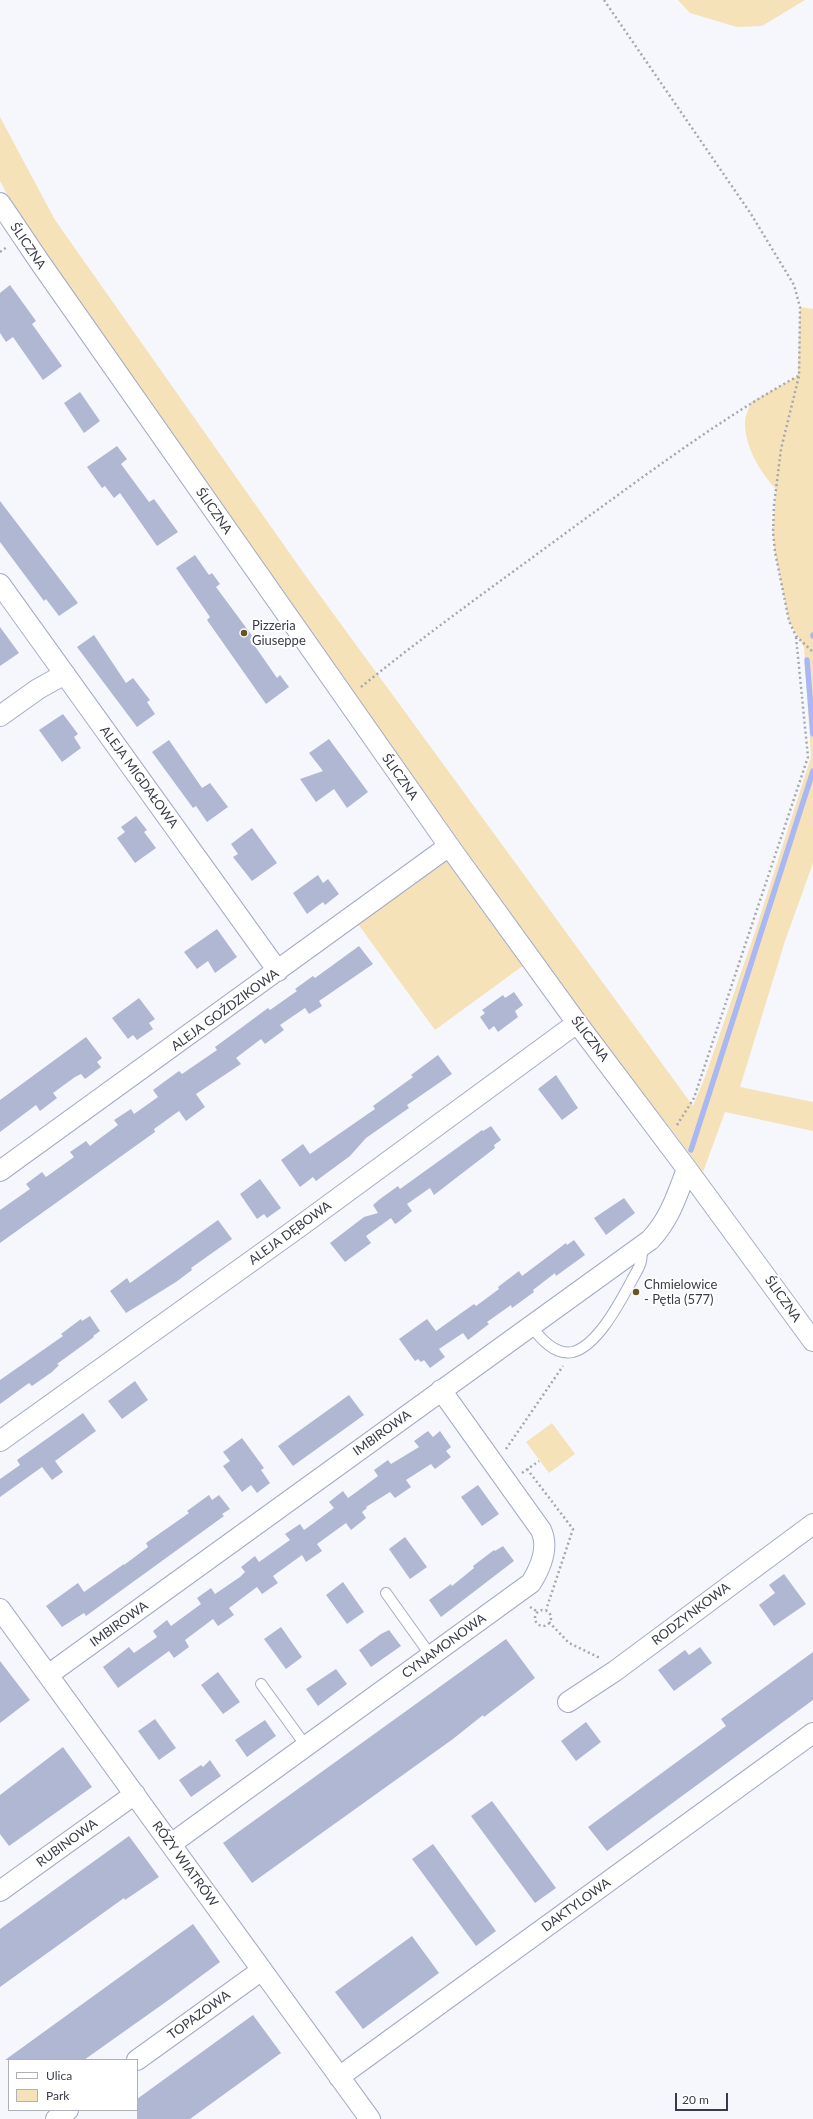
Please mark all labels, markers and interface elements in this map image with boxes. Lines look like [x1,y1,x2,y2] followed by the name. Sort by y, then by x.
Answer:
[7,220,49,272] street label: ŚLICZNA
[193,485,235,537] street label: ŚLICZNA
[252,618,306,649] place label: Pizzeria Giuseppe
[239,628,249,638] marker: Pizzeria Giuseppe
[97,723,181,831] street label: ALEJA MIGDAŁOWA
[379,751,421,803] street label: ŚLICZNA
[168,966,282,1054] street label: ALEJA GOŹDZIKOWA
[568,1013,612,1065] street label: ŚLICZNA
[246,1198,334,1268] street label: ALEJA DĘBOWA
[762,1273,804,1325] street label: ŚLICZNA
[644,1277,717,1308] place label: Chmielowice - Pętla (577)
[631,1287,641,1297] marker: Chmielowice - Pętla (577)
[350,1407,414,1459] street label: IMBIROWA
[649,1579,733,1649] street label: RODZYNKOWA
[87,1598,151,1650] street label: IMBIROWA
[399,1610,489,1682] street label: CYNAMONOWA
[33,1816,101,1870] street label: RUBINOWA
[149,1818,221,1910] street label: RÓŻY WIATRÓW
[539,1875,613,1935] street label: DAKTYLOWA
[165,1987,233,2043] street label: TOPAZOWA
[8,2059,138,2111] legend
[46,2068,72,2083] text: Ulica
[677,2085,730,2111] scale bar
[46,2088,69,2103] text: Park
[682,2092,709,2107] text: 20 m

